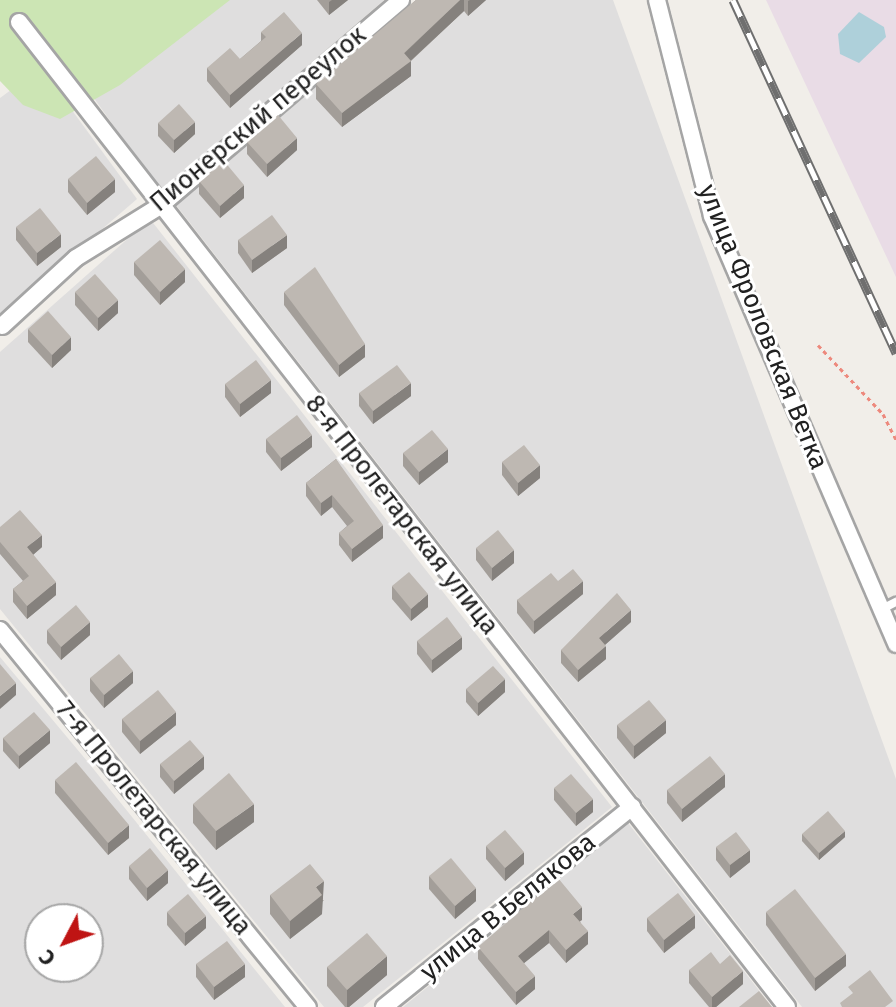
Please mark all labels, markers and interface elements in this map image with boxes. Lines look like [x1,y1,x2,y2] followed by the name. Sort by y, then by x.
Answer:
[144,19,372,219] street label: Пионерский переулок
[691,180,835,474] street label: улица Фроловская Ветка
[299,389,505,641] street label: 8-я Пролетарская улица
[50,694,258,942] street label: 7-я Пролетарская улица
[414,827,602,987] street label: улица В.Белякова
[24,903,104,983] north arrow
[33,944,61,971] text: С

